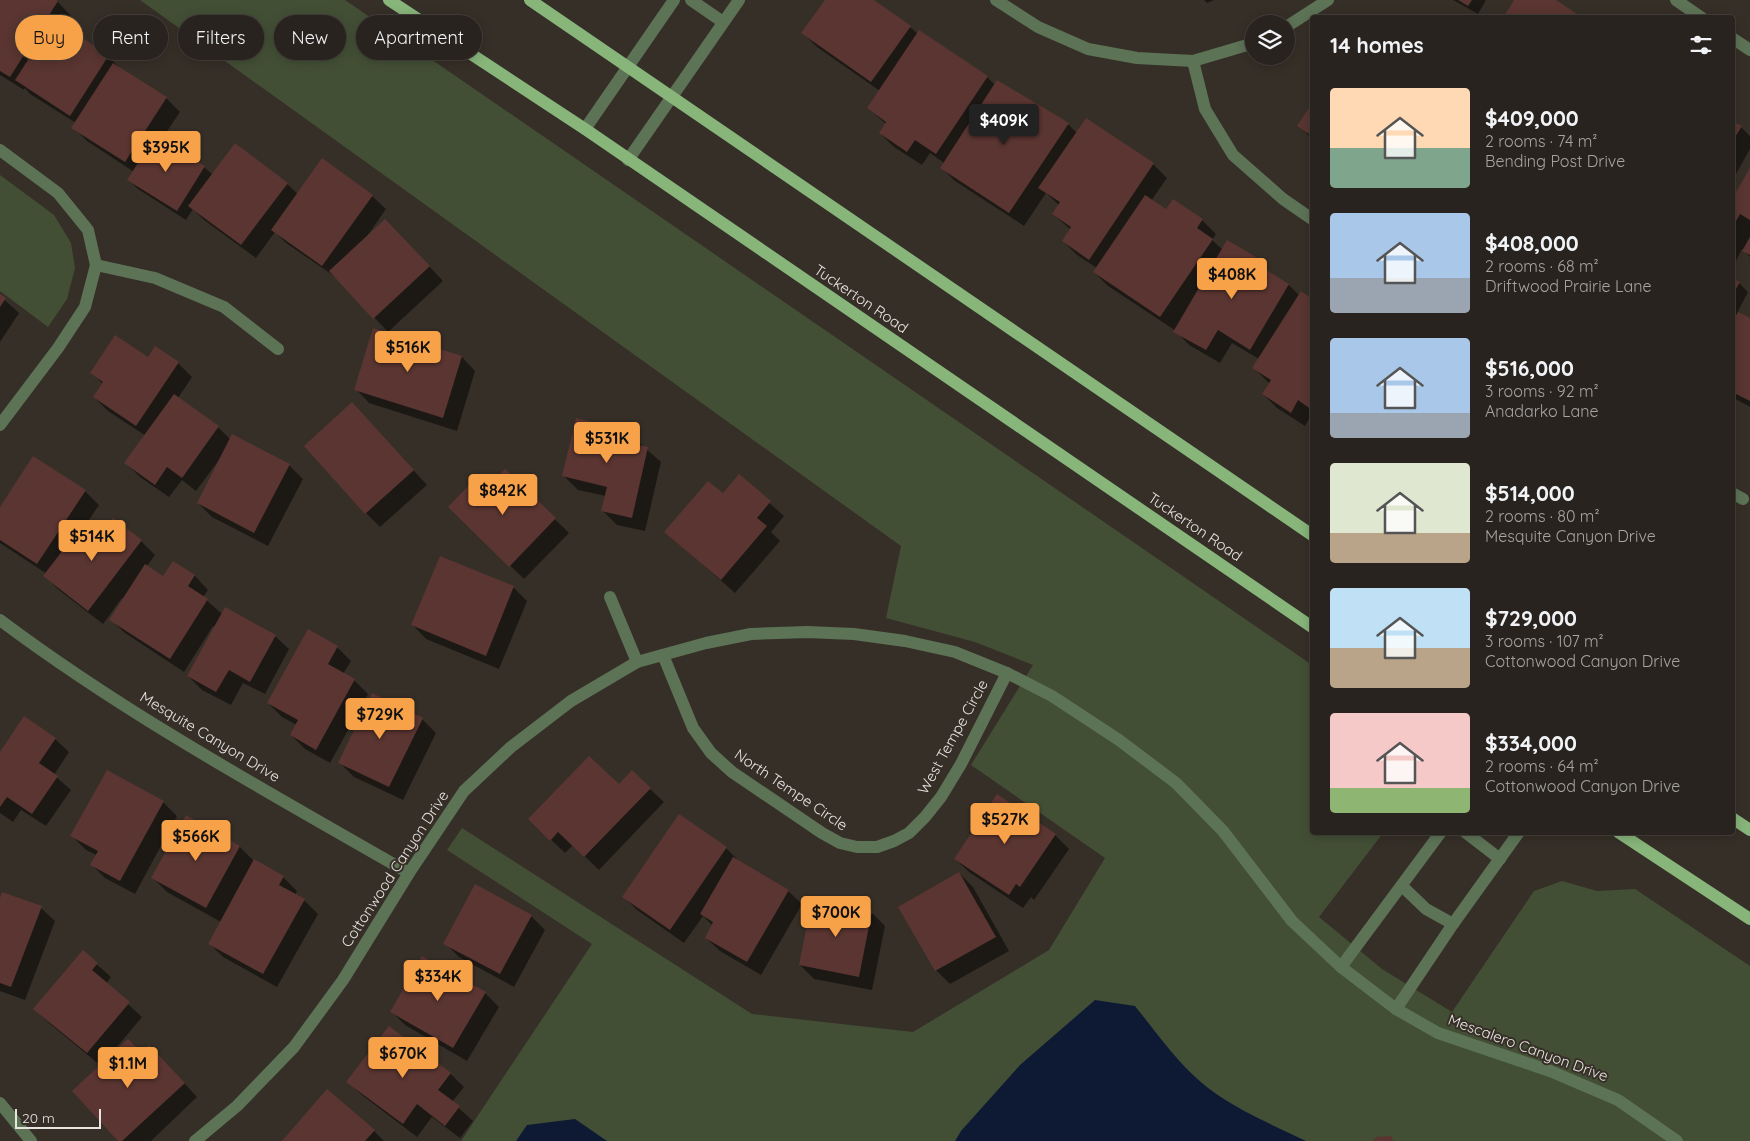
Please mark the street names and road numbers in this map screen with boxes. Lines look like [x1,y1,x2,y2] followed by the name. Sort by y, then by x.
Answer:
[811,260,912,337] street label: Tuckerton Road
[1145,488,1246,565] street label: Tuckerton Road
[913,676,992,797] street label: West Tempe Circle
[137,687,284,786] street label: Mesquite Canyon Drive
[731,745,852,835] street label: North Tempe Circle
[337,787,452,951] street label: Cottonwood Canyon Drive
[1446,1010,1611,1085] street label: Mescalero Canyon Drive

